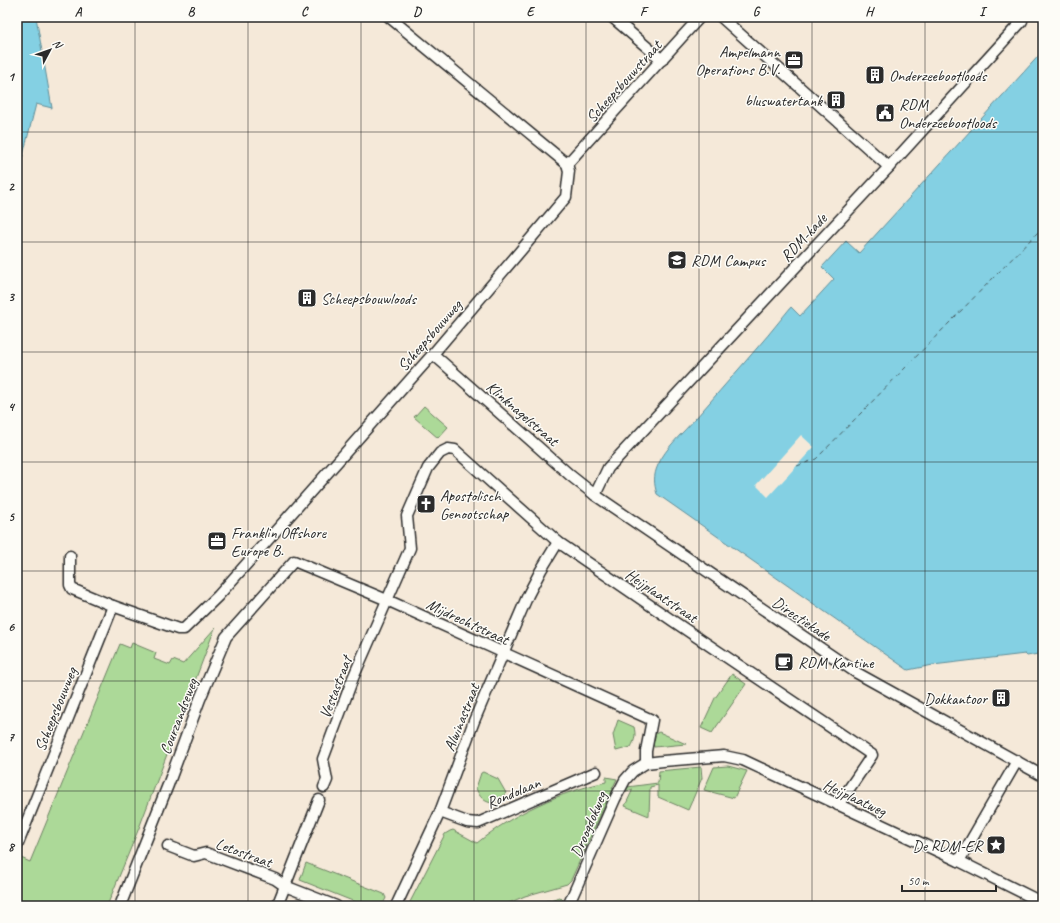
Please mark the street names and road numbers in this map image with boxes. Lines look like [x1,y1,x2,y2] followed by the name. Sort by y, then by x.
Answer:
[582,35,667,127] street label: Scheepsbouwstraat
[776,208,832,266] street label: RDM-kade
[393,295,467,376] street label: Scheepsbouwweg
[482,377,564,452] street label: Klinknagelstraat
[622,564,703,628] street label: Heijplaatstraat
[768,592,836,647] street label: Directiekade
[423,594,514,650] street label: Mijdrechtstraat
[315,651,358,721] street label: Vestastraat
[30,663,82,754] street label: Scheepsbouwweg
[155,674,203,757] street label: Courzandseweg
[439,679,485,754] street label: Alwinastraat
[483,772,544,813] street label: Rondolaan
[820,775,890,822] street label: Heijplaatweg
[566,787,612,860] street label: Droogdokweg
[213,834,276,873] street label: Letostraat

